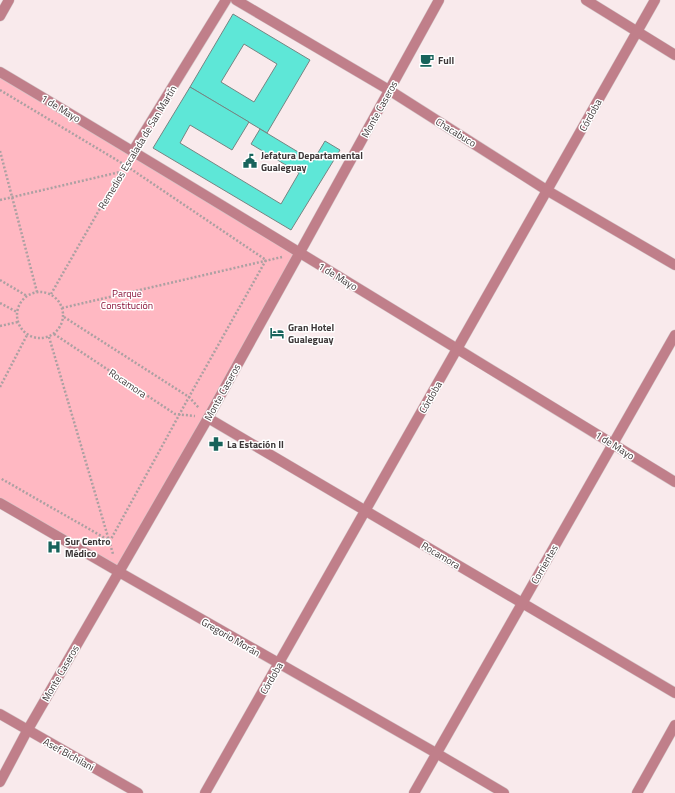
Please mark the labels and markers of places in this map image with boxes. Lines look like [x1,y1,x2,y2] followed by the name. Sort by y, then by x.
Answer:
[419,52,435,68] cafe icon: Full
[438,53,454,68] place label: Full
[261,148,363,175] place label: Jefatura Departamental Gualeguay
[242,153,258,169] public building icon: Jefatura Departamental Gualeguay
[288,320,334,347] place label: Gran Hotel Gualeguay
[269,325,285,341] hotel icon: Gran Hotel Gualeguay
[208,436,224,452] pharmacy icon: La Estación II
[227,437,284,452] place label: La Estación II
[65,534,111,561] place label: Sur Centro Médico
[46,539,62,555] hospital icon: Sur Centro Médico

